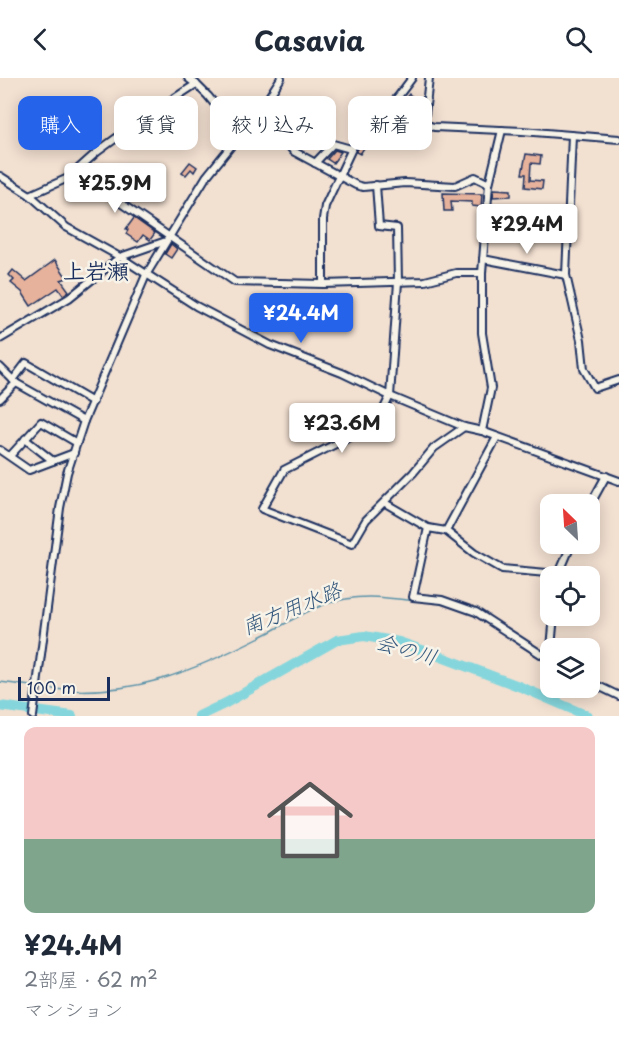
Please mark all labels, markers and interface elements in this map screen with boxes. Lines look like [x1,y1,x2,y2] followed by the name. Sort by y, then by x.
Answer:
[254,19,365,60] text: Casavia
[24,23,57,56] icon: back
[562,23,595,56] icon: search
[18,96,102,150] chip: 購入
[114,96,198,150] chip: 賃貸
[210,96,336,150] chip: 絞り込み
[348,96,432,150] chip: 新着
[66,163,164,214] pin: ¥25.9M
[78,167,152,197] text: ¥25.9M
[478,204,576,255] pin: ¥29.4M
[490,208,564,238] text: ¥29.4M
[63,253,129,286] district label: 上岩瀬
[252,293,350,344] pin: ¥24.4M
[263,297,339,327] text: ¥24.4M
[293,403,391,454] pin: ¥23.6M
[303,407,381,437] text: ¥23.6M
[540,494,600,554] north arrow
[540,494,600,698] map controls
[540,566,600,626] button: locate
[236,572,347,642] water label: 南方用水路
[372,624,442,672] water label: 会の川
[540,638,600,698] button: layers
[18,674,110,702] scale bar
[27,675,76,699] text: 100 m
[256,766,364,874] icon: home
[24,925,123,964] text: ¥24.4M
[24,964,158,994] text: 2部屋 · 62 m²
[24,994,123,1024] text: マンション

